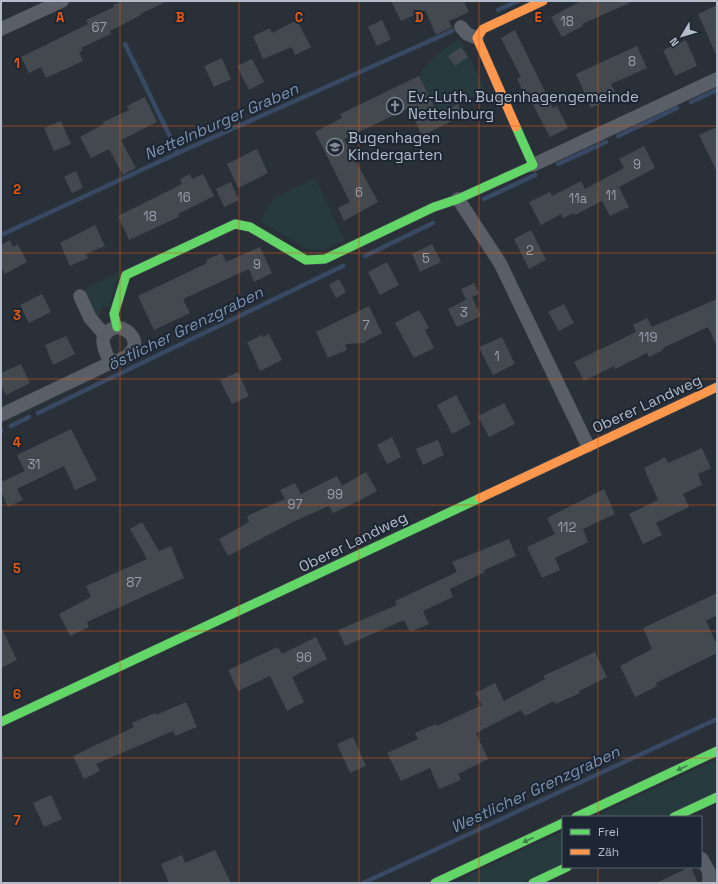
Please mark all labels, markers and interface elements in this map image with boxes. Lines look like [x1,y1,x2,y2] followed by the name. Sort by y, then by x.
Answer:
[56,9,65,26] text: A
[176,9,185,26] text: B
[295,9,303,26] text: C
[415,9,424,26] text: D
[534,9,542,26] text: E
[560,13,574,30] house number: 18
[662,16,702,56] north arrow
[91,19,107,36] house number: 67
[666,35,682,49] text: N
[628,53,636,70] house number: 8
[14,55,20,72] text: 1
[141,77,303,165] water label: Nettelnburger Graben
[408,87,639,123] place label: Ev.-Luth. Bugenhagengemeinde Nettelnburg
[385,96,405,116] church icon: Ev.-Luth. Bugenhagengemeinde Nettelnburg
[348,128,443,164] place label: Bugenhagen Kindergarten
[325,137,345,157] school or university icon: Bugenhagen Kindergarten
[633,156,641,173] house number: 9
[13,181,21,198] text: 2
[355,184,363,201] house number: 6
[606,187,616,204] house number: 11
[177,189,191,206] house number: 16
[569,190,588,207] house number: 11a
[143,208,157,225] house number: 18
[526,242,534,259] house number: 2
[422,250,430,267] house number: 5
[253,256,261,273] house number: 9
[104,281,268,375] water label: östlicher Grenzgraben
[460,304,468,321] house number: 3
[13,307,21,324] text: 3
[362,317,370,334] house number: 7
[639,329,657,346] house number: 119
[494,348,500,365] house number: 1
[589,370,704,437] street label: Oberer Landweg
[13,434,21,451] text: 4
[27,456,41,473] house number: 31
[327,486,343,503] house number: 99
[287,496,303,513] house number: 97
[295,507,410,576] street label: Oberer Landweg
[558,519,577,536] house number: 112
[13,560,21,577] text: 5
[126,574,142,591] house number: 87
[296,649,312,666] house number: 96
[13,686,21,703] text: 6
[447,741,624,838] water label: Westlicher Grenzgraben
[676,765,687,771] one-way arrow
[13,812,21,829] text: 7
[562,816,702,868] legend
[598,824,619,840] text: Frei
[522,837,533,843] one-way arrow
[598,844,619,860] text: Zäh

